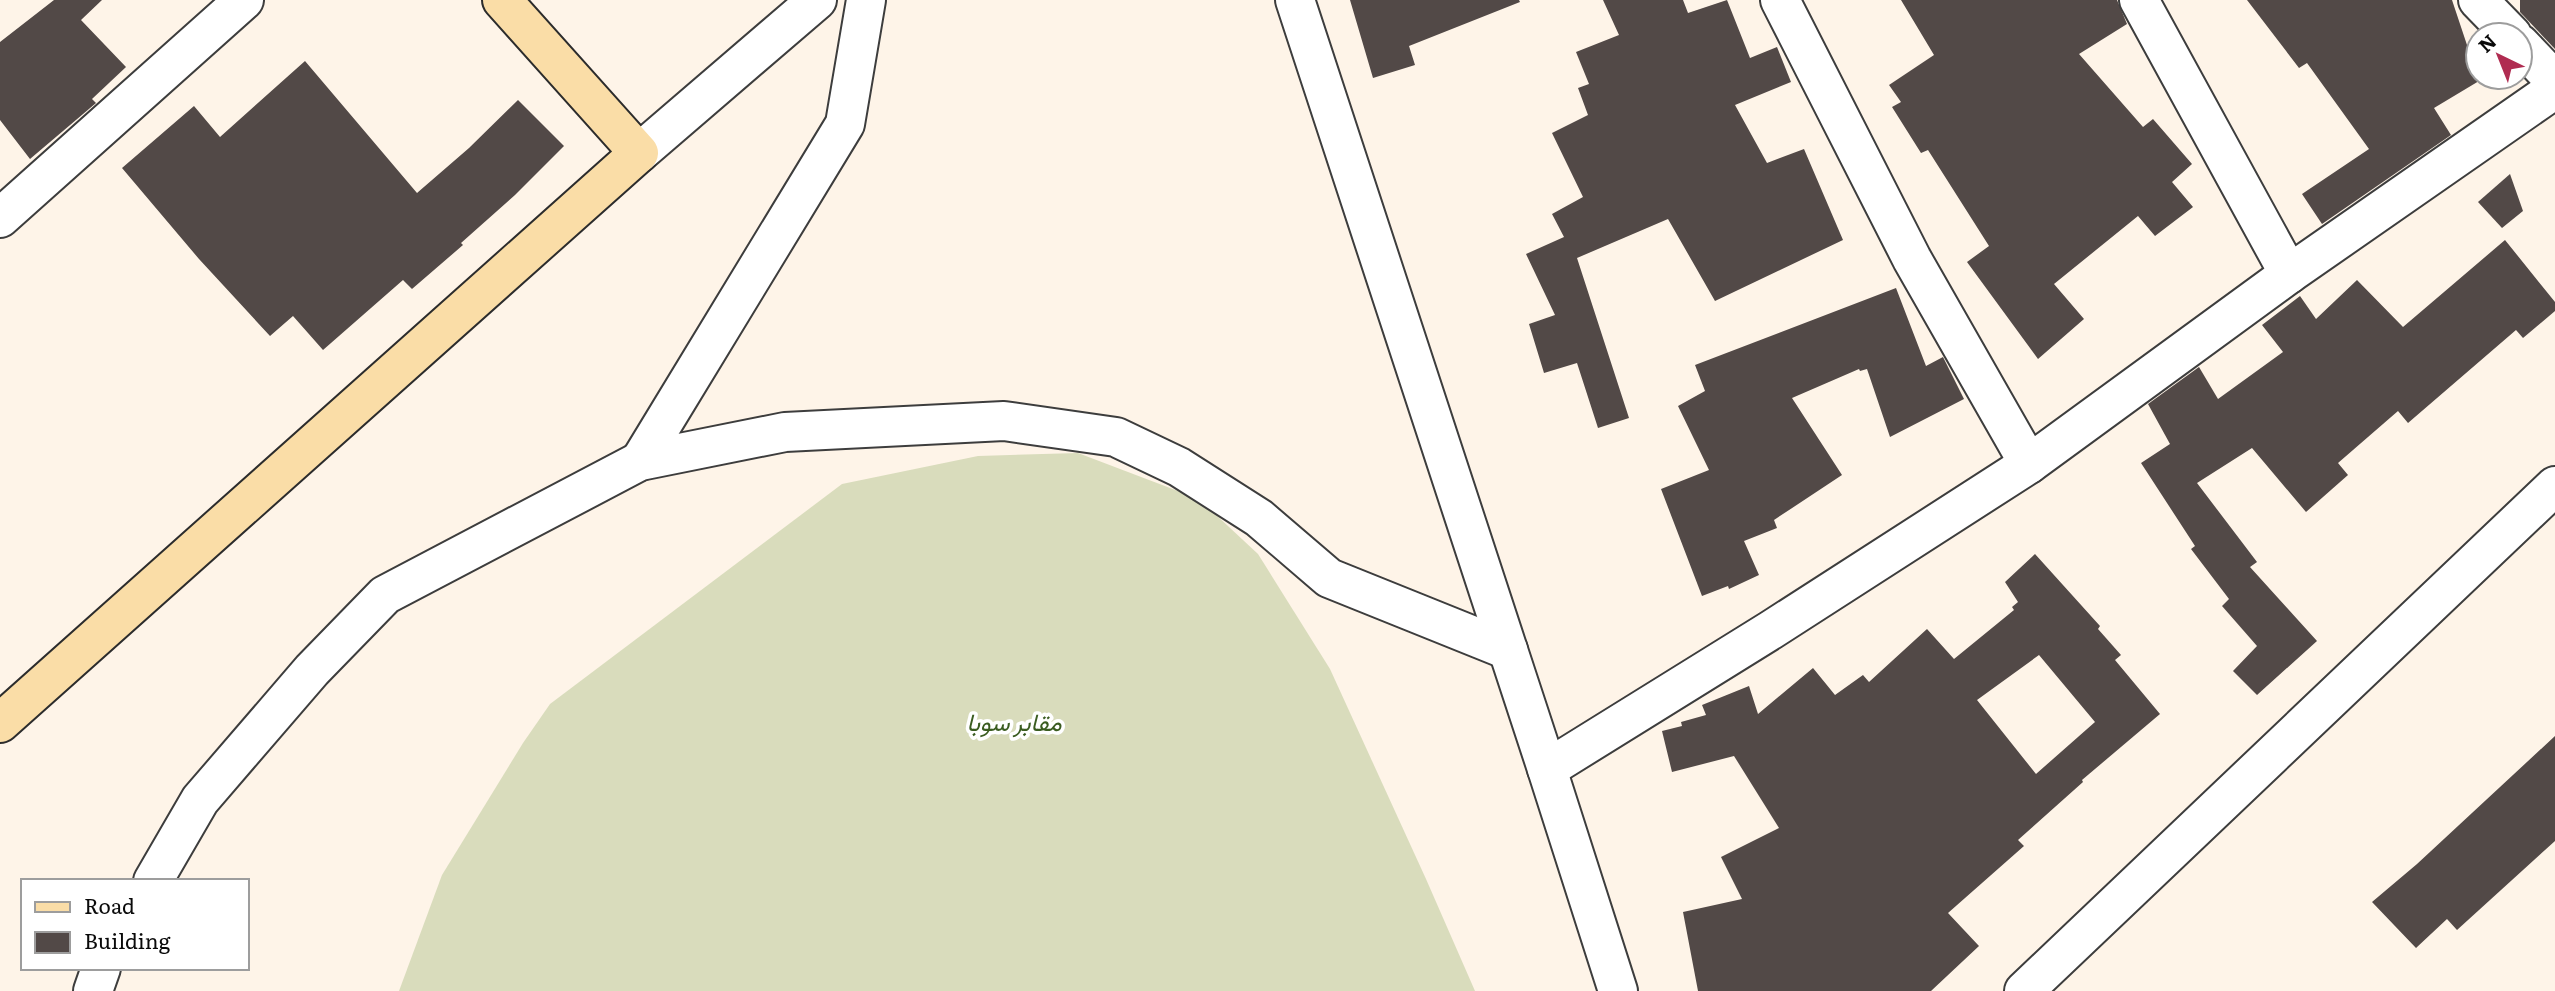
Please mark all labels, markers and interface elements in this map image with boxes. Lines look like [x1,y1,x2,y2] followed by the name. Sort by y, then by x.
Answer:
[2464,21,2534,91] north arrow
[2471,27,2502,59] text: N
[967,703,1062,738] park label: مقابر سوبا
[21,879,248,970] legend
[84,889,135,920] text: Road
[84,924,171,955] text: Building

